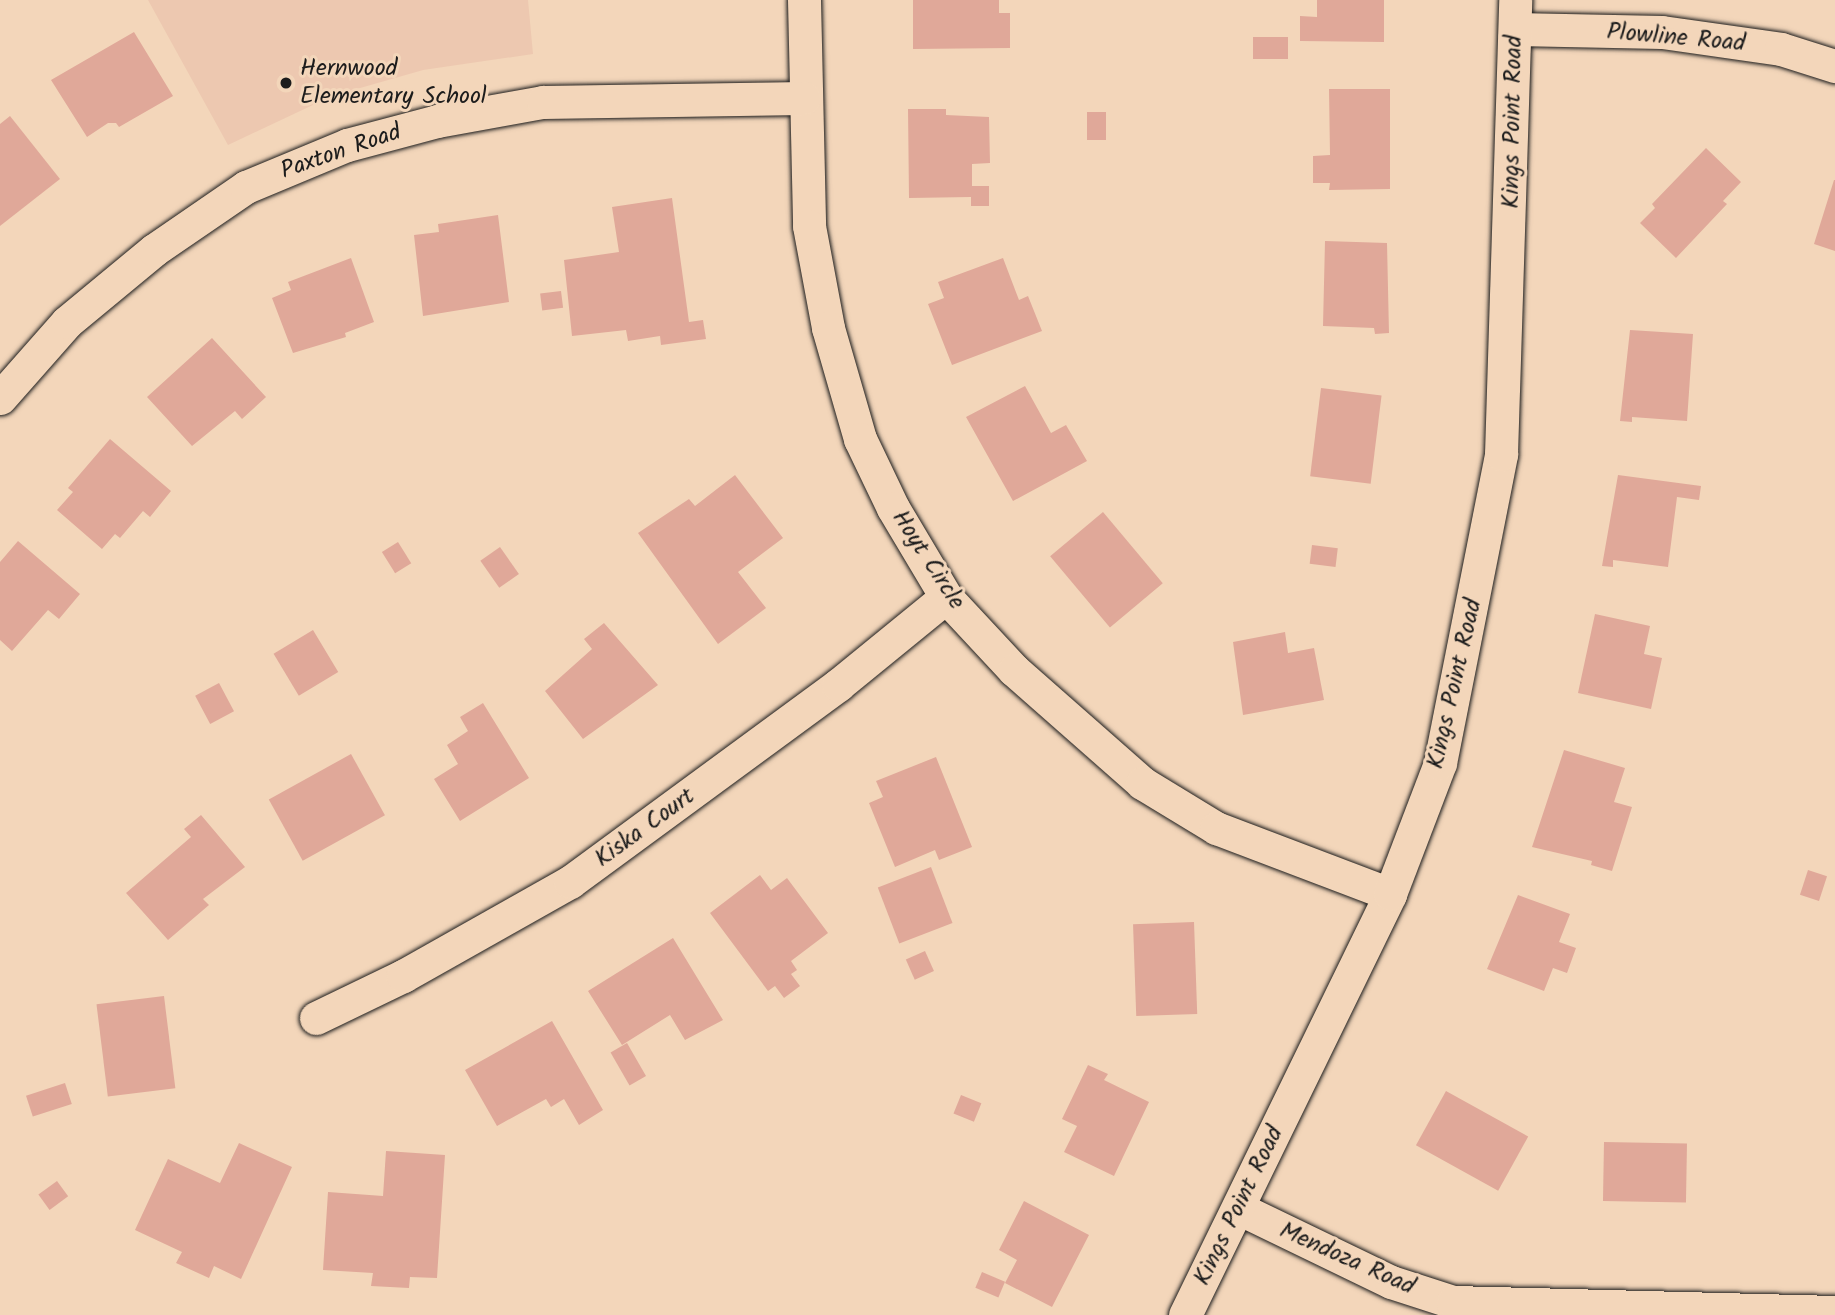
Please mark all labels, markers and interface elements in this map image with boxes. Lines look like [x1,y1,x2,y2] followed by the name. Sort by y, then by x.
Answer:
[1606,18,1746,58] street label: Plowline Road
[1497,35,1529,209] street label: Kings Point Road
[300,55,487,111] place label: Hernwood Elementary School
[278,75,294,91] marker: Hernwood Elementary School
[277,118,405,186] street label: Paxton Road
[885,505,971,615] street label: Hoyt Circle
[1421,596,1489,772] street label: Kings Point Road
[589,782,701,874] street label: Kiska Court
[1188,1122,1290,1290] street label: Kings Point Road
[1275,1216,1419,1302] street label: Mendoza Road

